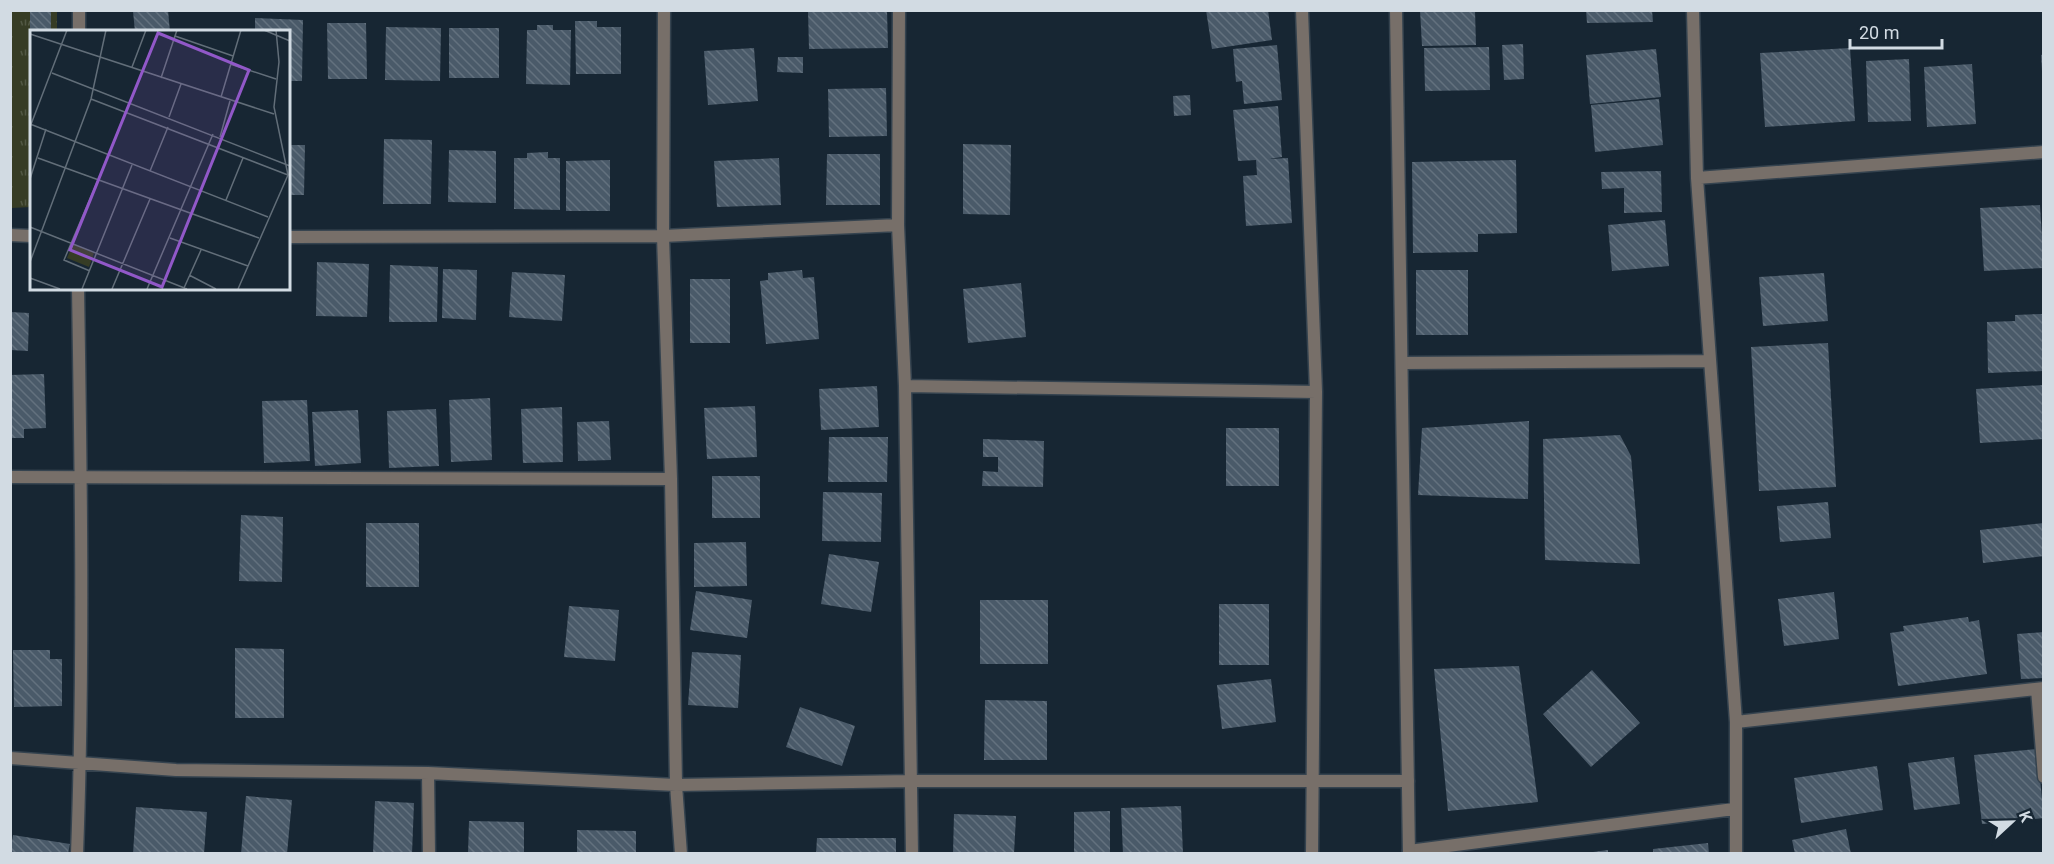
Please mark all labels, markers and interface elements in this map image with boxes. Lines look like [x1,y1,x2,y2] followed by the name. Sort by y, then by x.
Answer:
[1850,12,1942,50] scale bar
[1859,22,1899,43] text: 20 m
[30,30,290,290] inset map
[1982,792,2042,852] north arrow
[2015,808,2036,826] text: K

